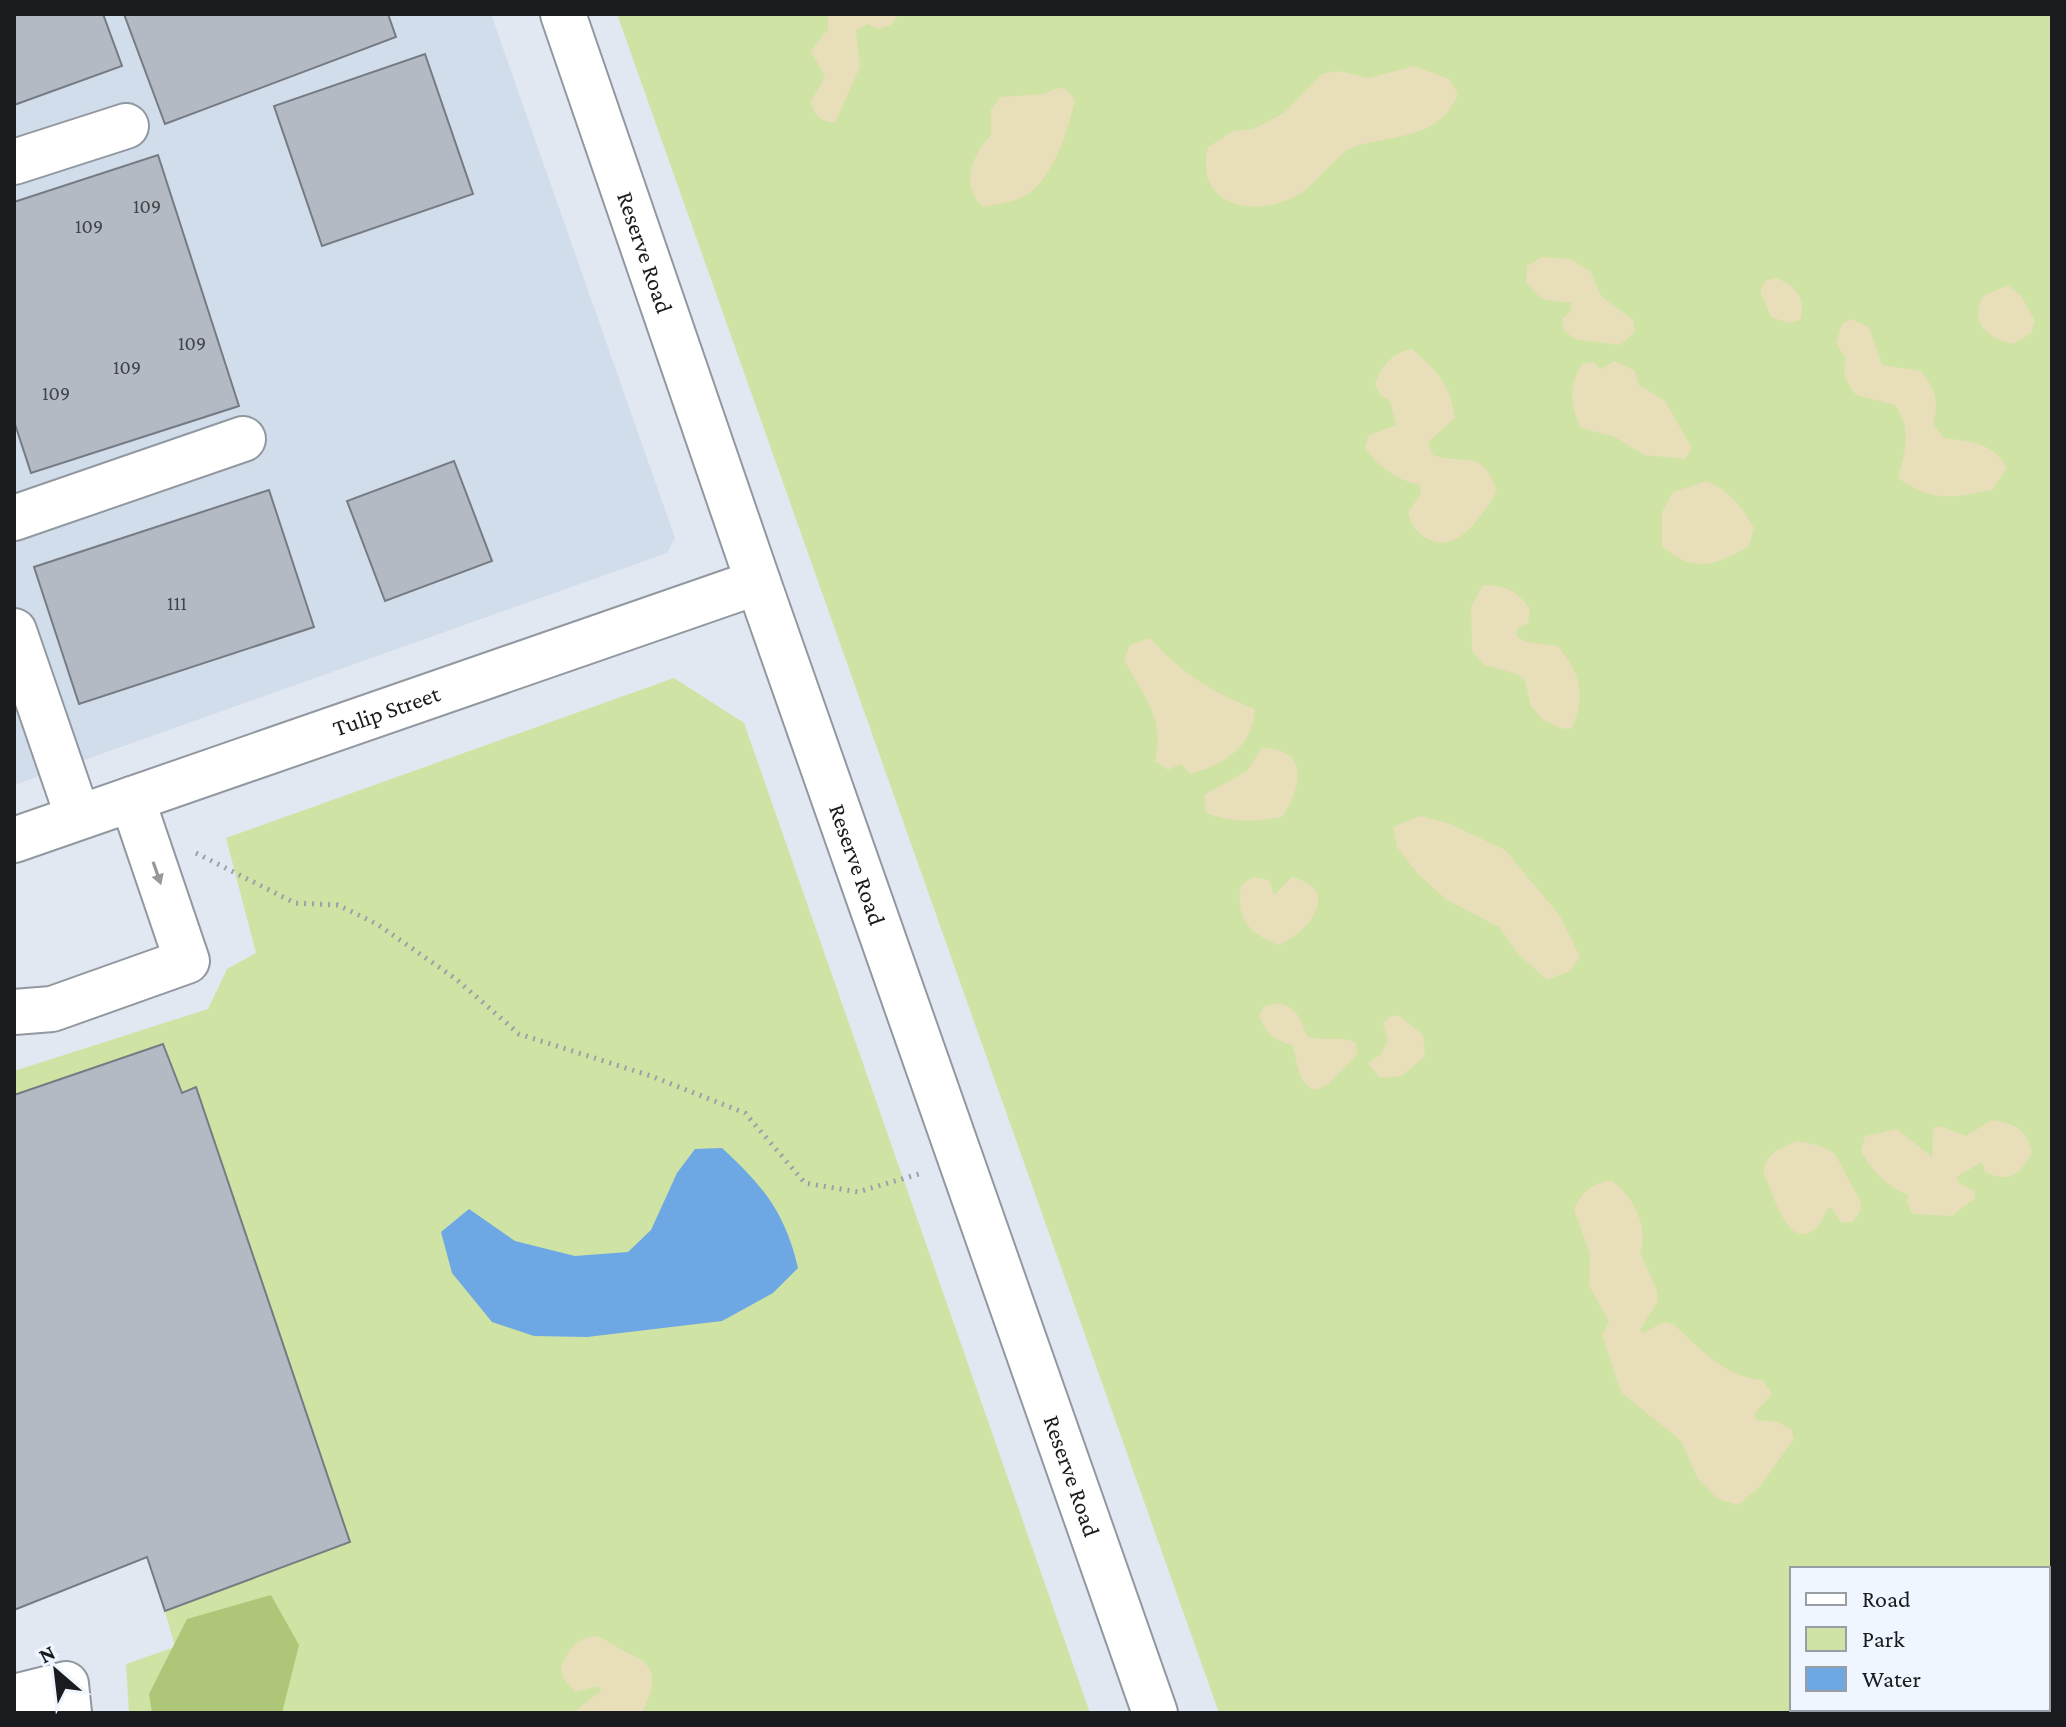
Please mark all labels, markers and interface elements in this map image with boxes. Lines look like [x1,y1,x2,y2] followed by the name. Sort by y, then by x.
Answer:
[612,188,679,317] street label: Reserve Road
[133,195,161,217] house number: 109
[75,215,103,237] house number: 109
[178,332,206,354] house number: 109
[113,356,141,378] house number: 109
[42,382,70,404] house number: 109
[167,592,187,614] house number: 111
[329,679,444,741] street label: Tulip Street
[824,800,891,929] street label: Reserve Road
[152,861,164,885] one-way arrow
[1039,1412,1106,1540] street label: Reserve Road
[1790,1567,2050,1711] legend
[1862,1585,1911,1612] text: Road
[1862,1625,1905,1652] text: Park
[16,1631,96,1711] north arrow
[34,1639,59,1668] text: N
[1862,1665,1921,1692] text: Water

